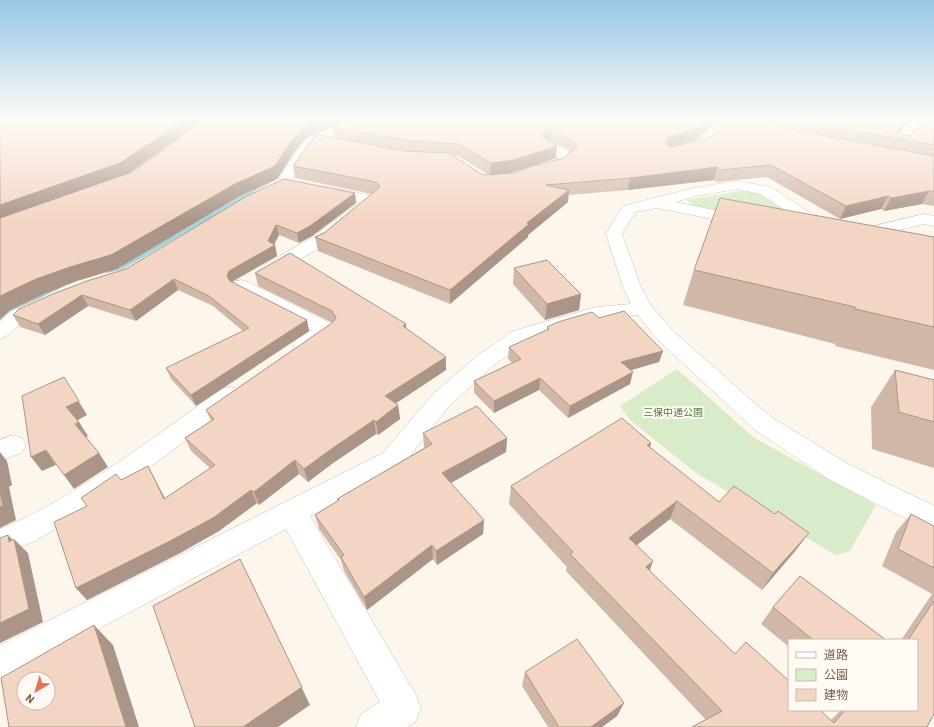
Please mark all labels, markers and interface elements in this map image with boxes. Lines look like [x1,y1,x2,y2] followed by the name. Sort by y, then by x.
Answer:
[643,406,703,418] park label: 三保中通公園
[788,639,918,711] legend
[824,647,848,661] text: 道路
[824,667,848,681] text: 公園
[16,671,56,711] north arrow
[824,687,848,701] text: 建物
[23,692,36,707] text: N

